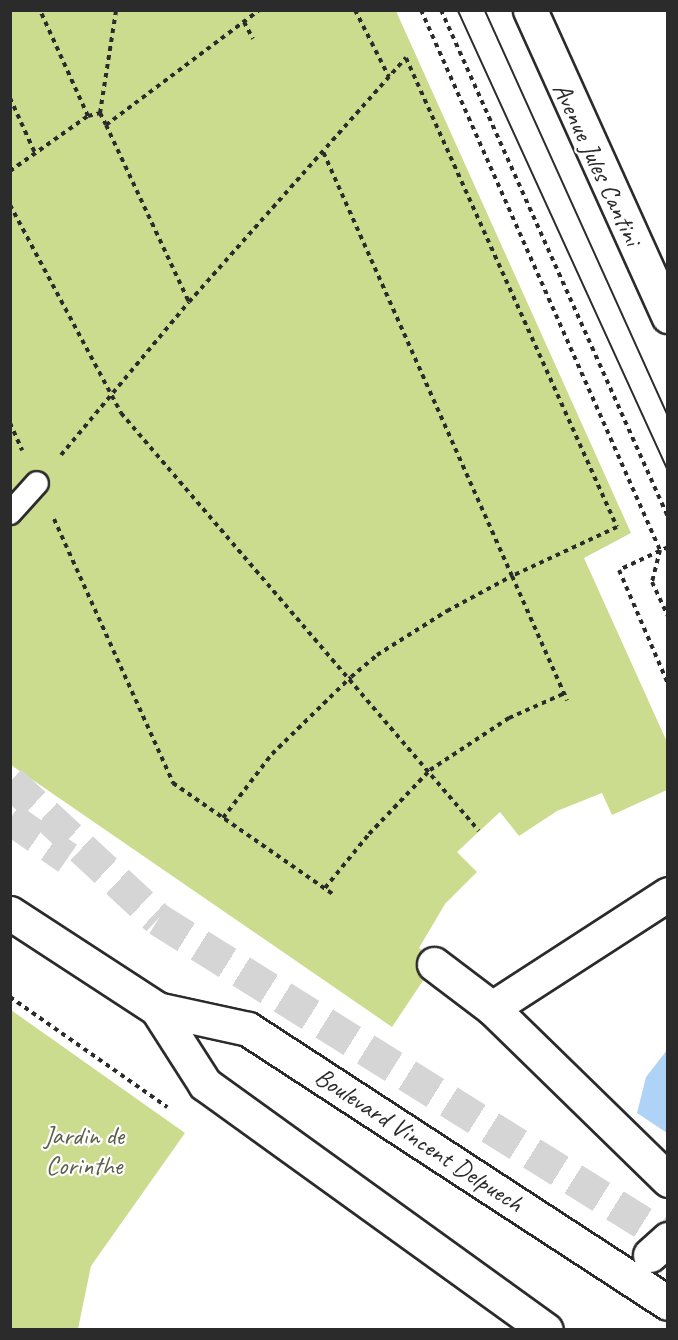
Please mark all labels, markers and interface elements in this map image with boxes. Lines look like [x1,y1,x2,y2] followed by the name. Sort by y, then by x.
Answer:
[546,77,648,251] street label: Avenue Jules Cantini
[309,1061,529,1219] street label: Boulevard Vincent Delpuech
[44,1120,124,1182] park label: Jardin de Corinthe

